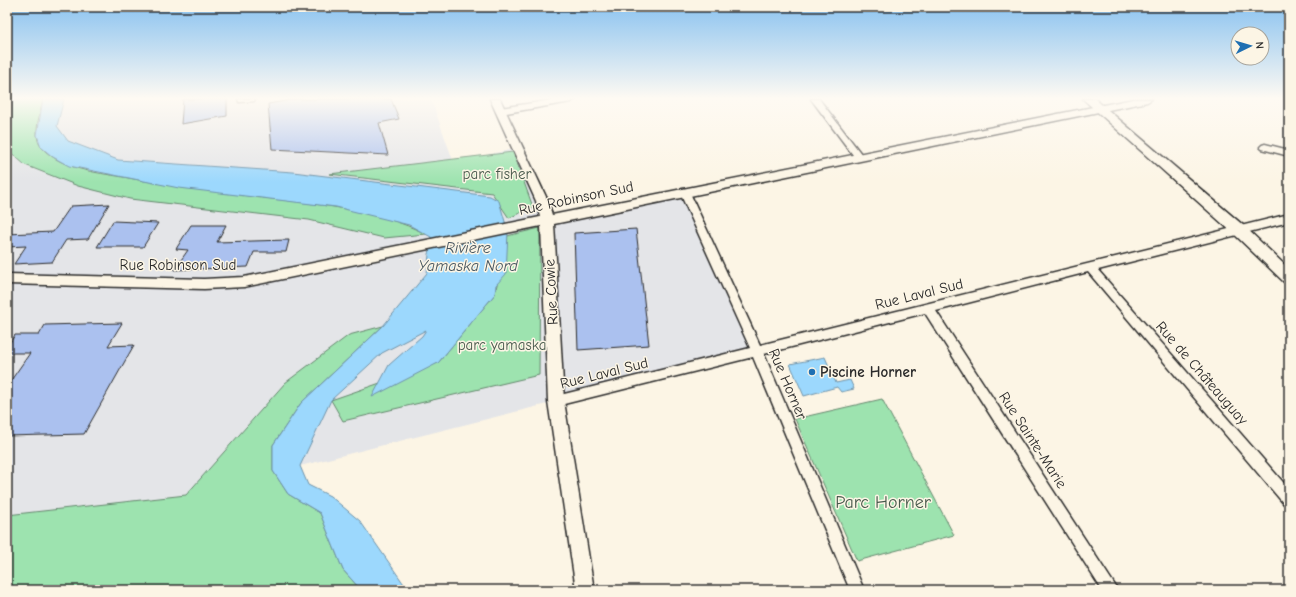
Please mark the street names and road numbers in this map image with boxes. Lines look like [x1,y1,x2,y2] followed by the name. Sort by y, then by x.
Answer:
[517,177,635,219] street label: Rue Robinson Sud
[120,256,236,274] street label: Rue Robinson Sud
[540,258,562,325] street label: Rue Cowie
[873,274,965,314] street label: Rue Laval Sud
[1152,317,1252,429] street label: Rue de Châteauguay
[765,346,811,422] street label: Rue Horner
[558,353,650,393] street label: Rue Laval Sud
[995,388,1071,492] street label: Rue Sainte-Marie

